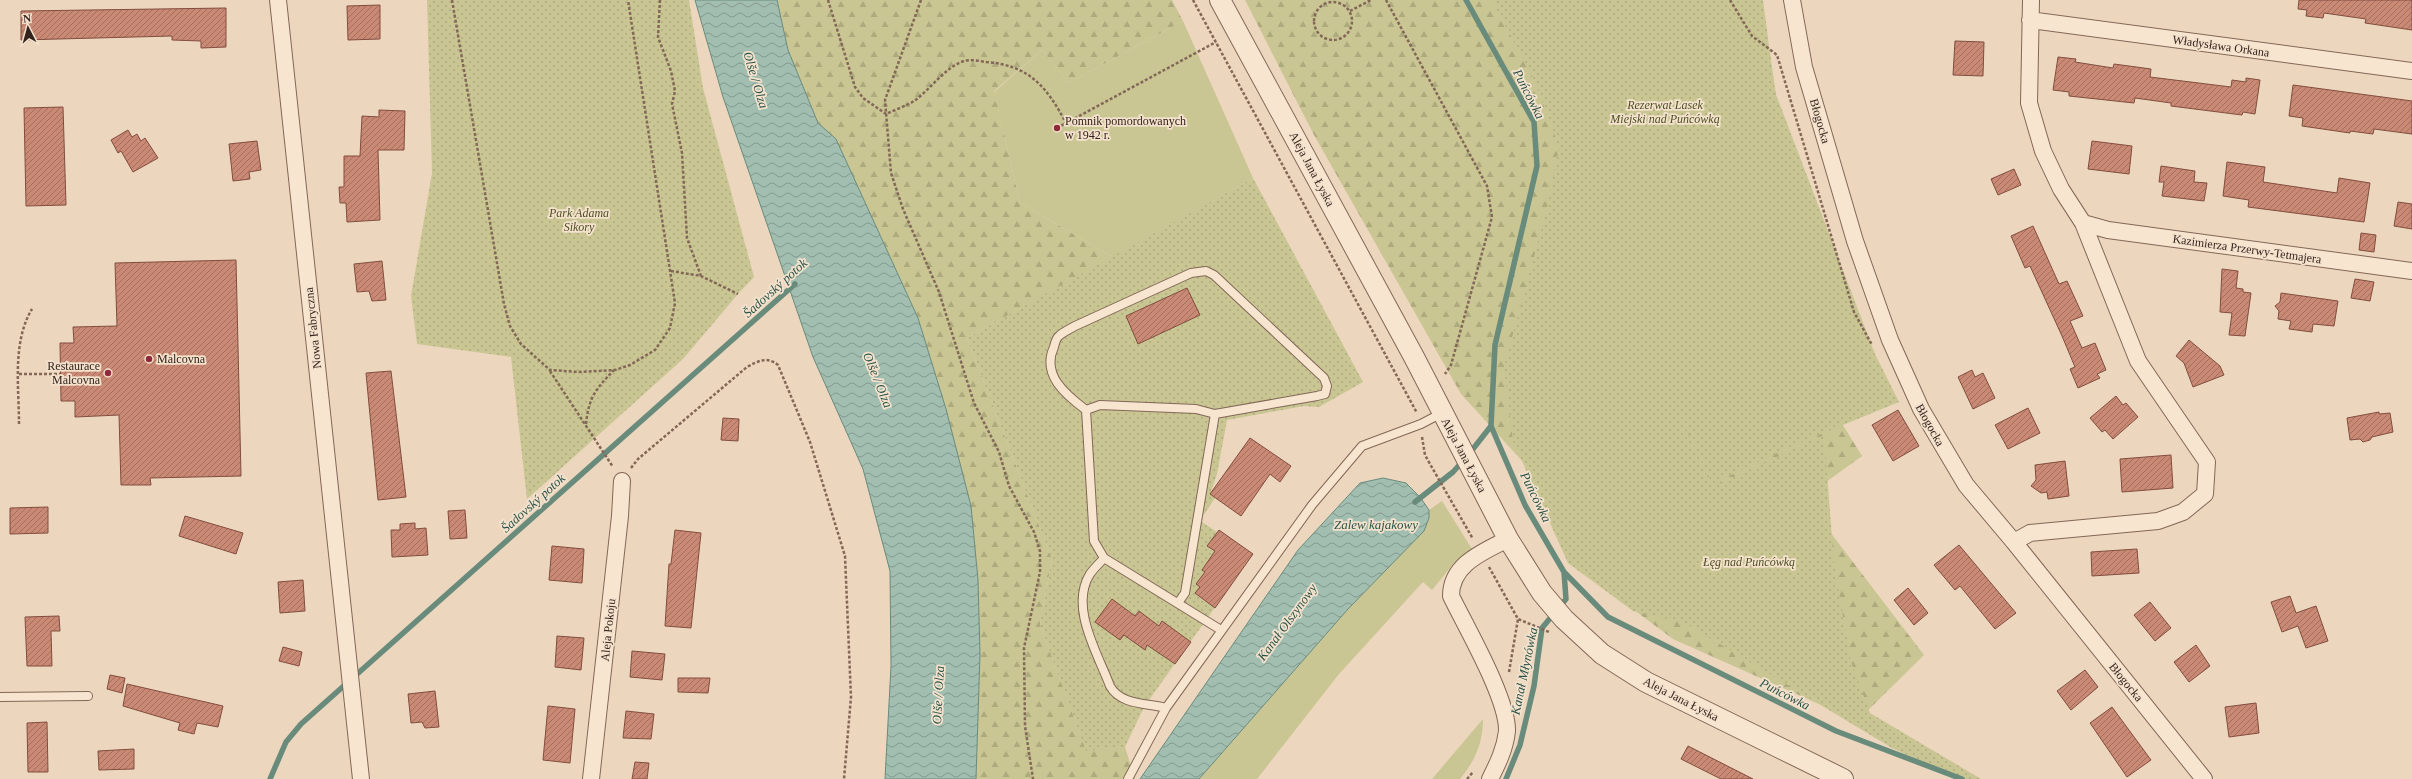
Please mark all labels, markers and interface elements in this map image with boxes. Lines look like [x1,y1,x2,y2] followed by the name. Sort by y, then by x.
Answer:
[8,8,48,48] north arrow
[22,12,32,24] text: N
[2172,32,2271,60] street label: Władysława Orkana
[740,50,772,111] water label: Olše / Olza
[1510,66,1548,122] water label: Puńcówka
[1807,97,1833,146] street label: Błogocka
[1609,98,1720,126] park label: Rezerwat Lasek Miejski nad Puńcówką
[1065,114,1186,142] place label: Pomnik pomordowanych w 1942 r.
[1052,123,1062,133] marker: Pomnik pomordowanych w 1942 r.
[1286,129,1338,209] street label: Aleja Jana Łyska
[548,206,609,234] park label: Park Adama Sikory
[2172,232,2323,266] street label: Kazimierza Przerwy-Tetmajera
[740,255,810,321] water label: Šadovský potok
[302,286,324,369] street label: Nowa Fabryczna
[860,350,896,410] water label: Olše / Olza
[157,352,206,366] place label: Malcovna
[144,354,154,364] marker: Malcovna
[47,359,101,387] place label: Restaurace Malcovna
[103,368,113,378] marker: Restaurace Malcovna
[1913,401,1948,449] street label: Błogocka
[1438,415,1490,495] street label: Aleja Jana Łyska
[1517,468,1555,525] water label: Puńcówka
[498,470,568,536] water label: Šadovský potok
[1334,517,1418,532] water label: Zalew kajakowy
[1702,555,1795,569] park label: Łęg nad Puńcówką
[1253,580,1320,664] water label: Kanał Olszynowy
[598,598,618,662] street label: Aleja Pokoju
[1507,625,1541,717] water label: Kanał Młynówka
[2106,660,2146,705] street label: Błogocka
[929,665,947,725] water label: Olše / Olza
[1641,674,1722,724] street label: Aleja Jana Łyska
[1757,675,1813,713] water label: Puńcówka

